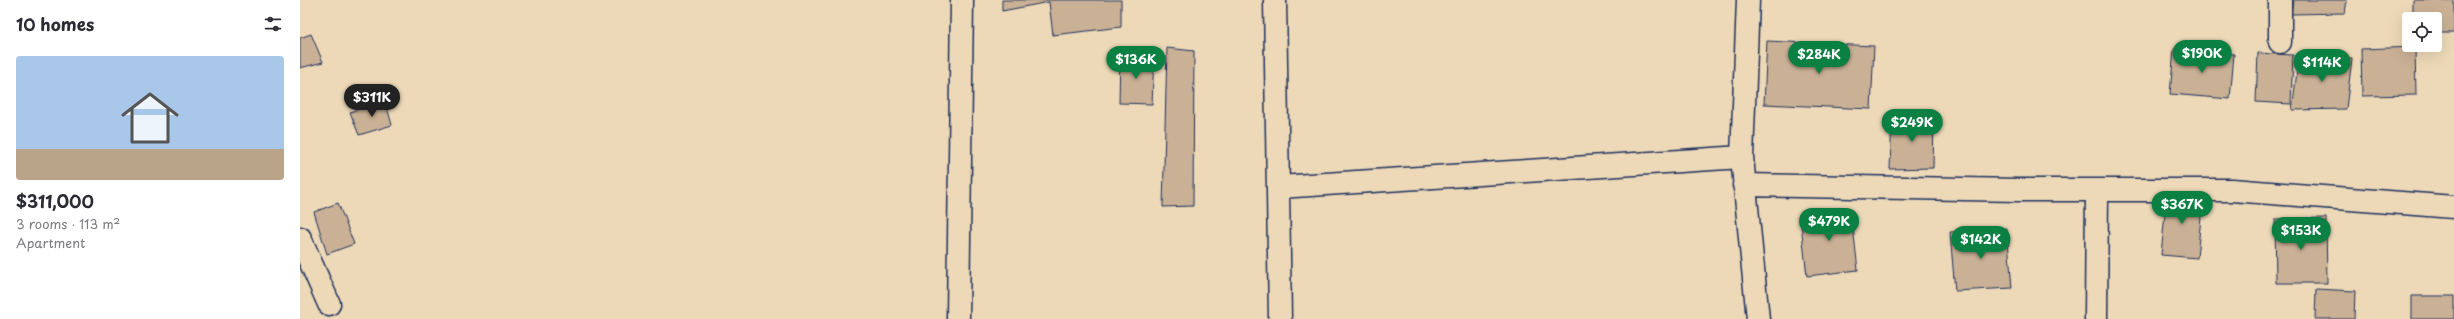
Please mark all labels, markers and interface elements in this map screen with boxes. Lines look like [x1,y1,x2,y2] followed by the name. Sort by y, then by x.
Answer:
[16,11,94,37] text: 10 homes
[2402,12,2442,52] map controls
[2402,12,2442,52] button: locate
[262,13,284,35] icon: filters
[2174,40,2230,74] pin: $190K
[1791,41,1847,75] pin: $284K
[2182,43,2222,62] text: $190K
[1797,44,1841,63] text: $284K
[1108,46,1164,80] pin: $136K
[1115,49,1157,68] text: $136K
[2294,49,2350,83] pin: $114K
[2302,52,2342,71] text: $114K
[114,82,186,154] icon: home
[344,84,400,118] pin: $311K
[353,87,391,106] text: $311K
[1884,109,1940,143] pin: $249K
[1891,112,1933,131] text: $249K
[16,188,94,214] text: $311,000
[2154,191,2210,225] pin: $367K
[2161,194,2203,213] text: $367K
[1801,208,1857,242] pin: $479K
[1808,211,1850,230] text: $479K
[16,214,120,233] text: 3 rooms · 113 m²
[2273,217,2329,251] pin: $153K
[2281,220,2321,239] text: $153K
[1953,226,2009,260] pin: $142K
[1960,229,2002,248] text: $142K
[16,233,85,252] text: Apartment

